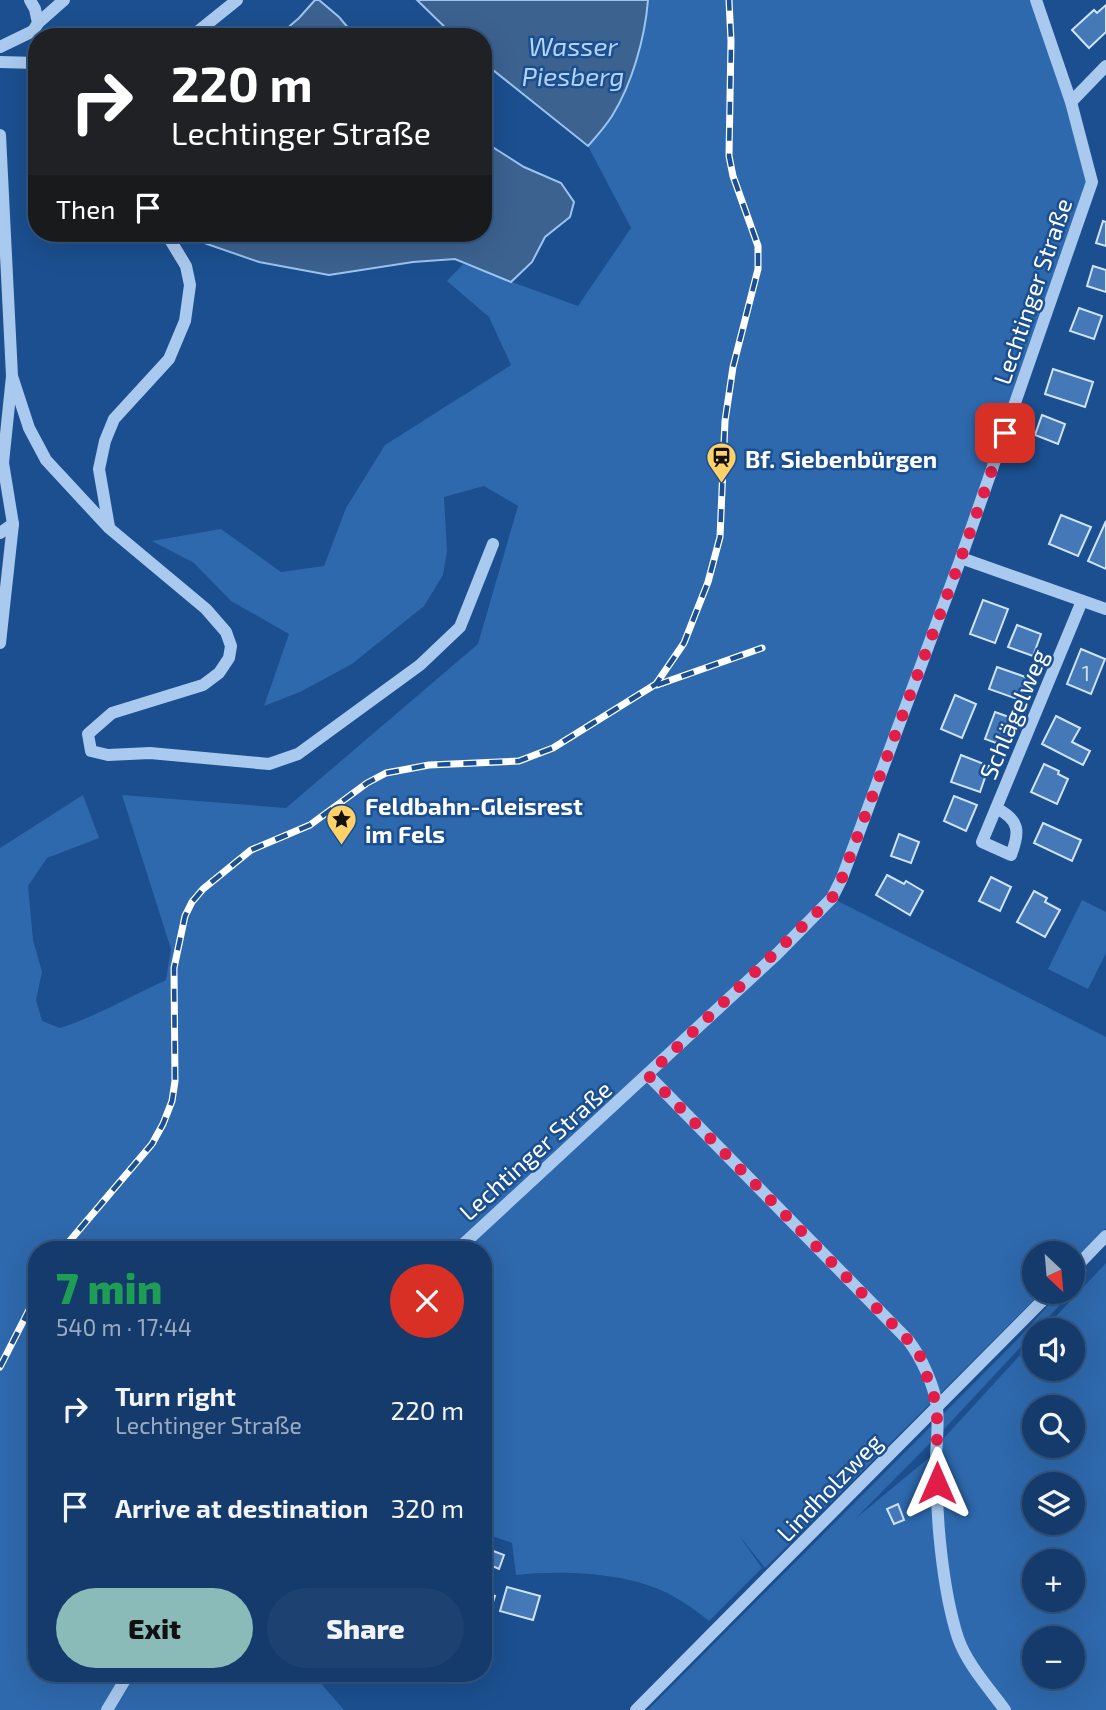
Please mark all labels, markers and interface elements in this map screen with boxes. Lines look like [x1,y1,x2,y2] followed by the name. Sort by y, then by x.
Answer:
[522,30,624,91] water label: Wasser Piesberg
[171,53,313,112] text: 220 m
[56,56,147,147] icon: right
[171,113,431,151] text: Lechtinger Straße
[129,189,167,227] icon: arrive
[56,193,115,224] text: Then
[987,194,1077,388] street label: Lechtinger Straße
[975,403,1035,463] pin
[986,414,1024,452] icon: arrive
[705,441,739,485] station icon: Bf. Siebenbürgen
[745,444,937,473] place label: Bf. Siebenbürgen
[973,645,1053,783] street label: Schlägelweg
[1082,660,1090,685] house number: 1
[365,791,583,848] place label: Feldbahn-Gleisrest im Fels
[325,802,359,846] place icon: Feldbahn-Gleisrest im Fels
[453,1074,617,1226] street label: Lechtinger Straße
[1022,1241,1085,1304] north arrow
[1022,1241,1085,1689] map controls
[56,1262,162,1312] text: 7 min
[390,1264,464,1338] button: close
[56,1313,192,1341] text: 540 m · 17:44
[1022,1318,1085,1381] button: sound
[115,1380,236,1411] text: Turn right
[56,1390,94,1428] icon: right
[391,1394,464,1425] text: 220 m
[1022,1395,1085,1458] button: search
[115,1411,302,1439] text: Lechtinger Straße
[770,1427,888,1547] street label: Lindholzweg
[900,1446,974,1520] position arrow
[1022,1472,1085,1535] button: layers
[56,1488,94,1526] icon: arrive
[115,1492,368,1523] text: Arrive at destination
[391,1492,464,1523] text: 320 m
[1022,1549,1085,1612] button: +
[56,1588,253,1668] button: Exit
[267,1588,464,1668] button: Share
[1022,1626,1085,1689] button: −

